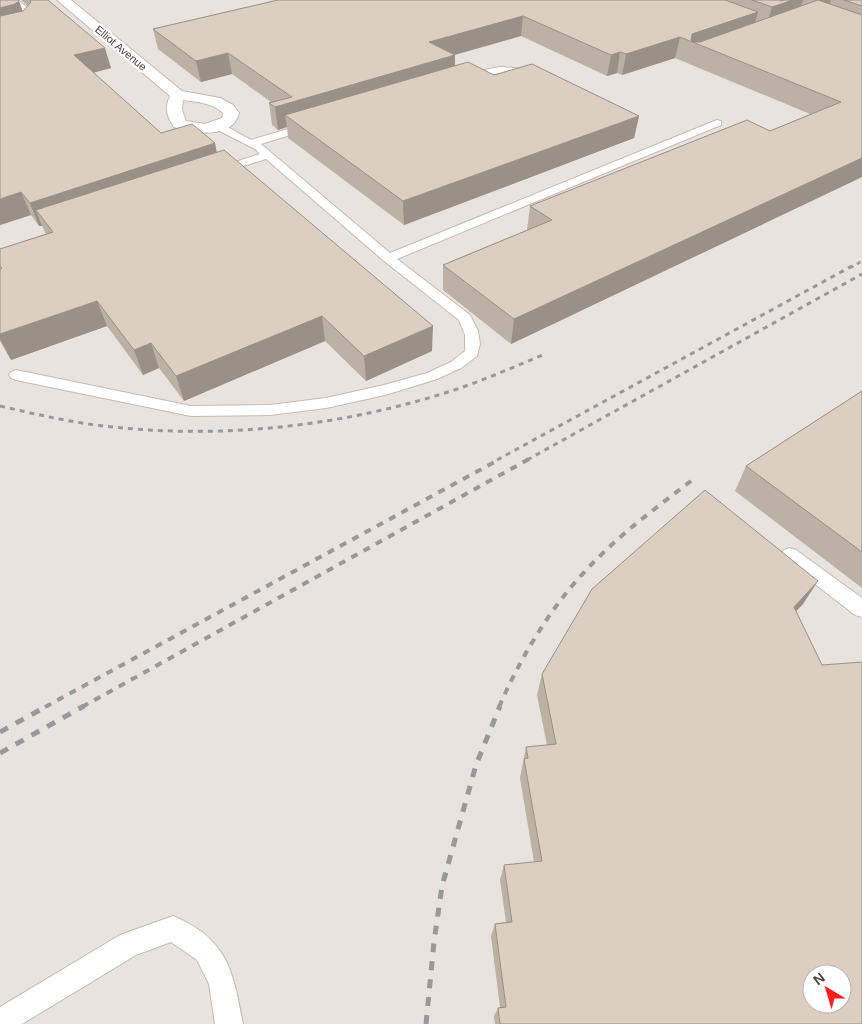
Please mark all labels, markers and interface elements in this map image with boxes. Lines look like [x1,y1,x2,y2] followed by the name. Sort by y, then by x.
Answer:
[93,23,149,73] street label: Elliot Avenue
[802,964,852,1014] north arrow
[810,969,828,988] text: N

